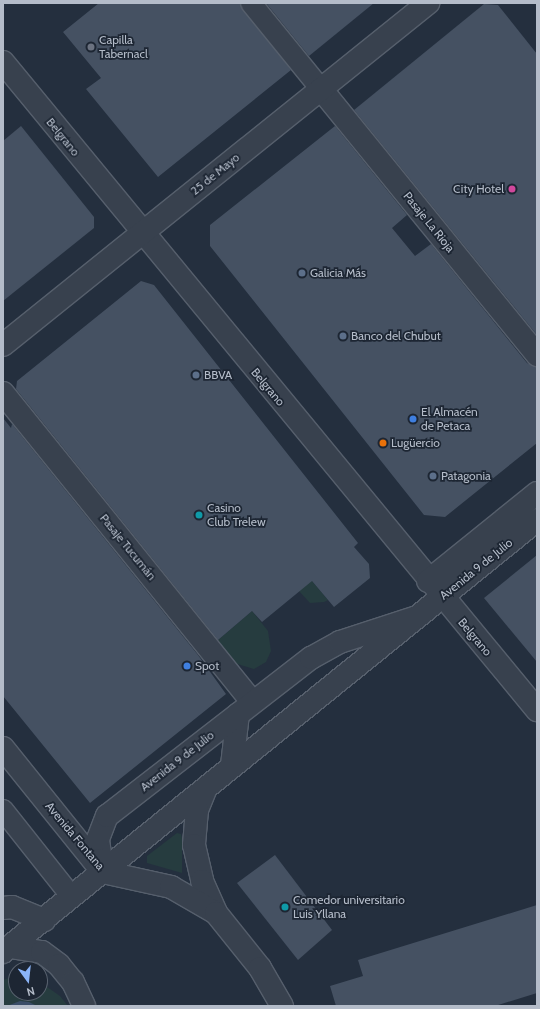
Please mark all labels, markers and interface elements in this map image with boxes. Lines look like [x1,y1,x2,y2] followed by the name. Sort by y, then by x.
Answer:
[99,33,148,61] place label: Capilla Tabernacl
[86,42,96,52] marker: Capilla Tabernacl
[43,115,83,159] street label: Belgrano
[188,150,242,198] street label: 25 de Mayo
[453,182,504,196] place label: City Hotel
[507,184,517,194] marker: City Hotel
[400,189,458,255] street label: Pasaje La Rioja
[310,266,366,280] place label: Galicia Más
[297,268,307,278] marker: Galicia Más
[351,329,441,343] place label: Banco del Chubut
[338,331,348,341] marker: Banco del Chubut
[248,365,288,409] street label: Belgrano
[204,368,232,382] place label: BBVA
[191,370,201,380] marker: BBVA
[421,405,478,433] place label: El Almacén de Petaca
[408,414,418,424] marker: El Almacén de Petaca
[391,436,440,450] place label: Lugüercio
[378,438,388,448] marker: Lugüercio
[441,469,491,483] place label: Patagonia
[428,471,438,481] marker: Patagonia
[207,501,266,529] place label: Casino Club Trelew
[194,510,204,520] marker: Casino Club Trelew
[97,511,159,583] street label: Pasaje Tucumán
[437,535,515,603] street label: Avenida 9 de Julio
[455,615,495,659] street label: Belgrano
[195,659,219,673] place label: Spot
[182,661,192,671] marker: Spot
[137,728,217,794] street label: Avenida 9 de Julio
[42,799,108,873] street label: Avenida Fontana
[293,893,405,921] place label: Comedor universitario Luis Yllana
[280,902,290,912] marker: Comedor universitario Luis Yllana
[8,961,48,1001] north arrow
[25,984,36,999] text: N

